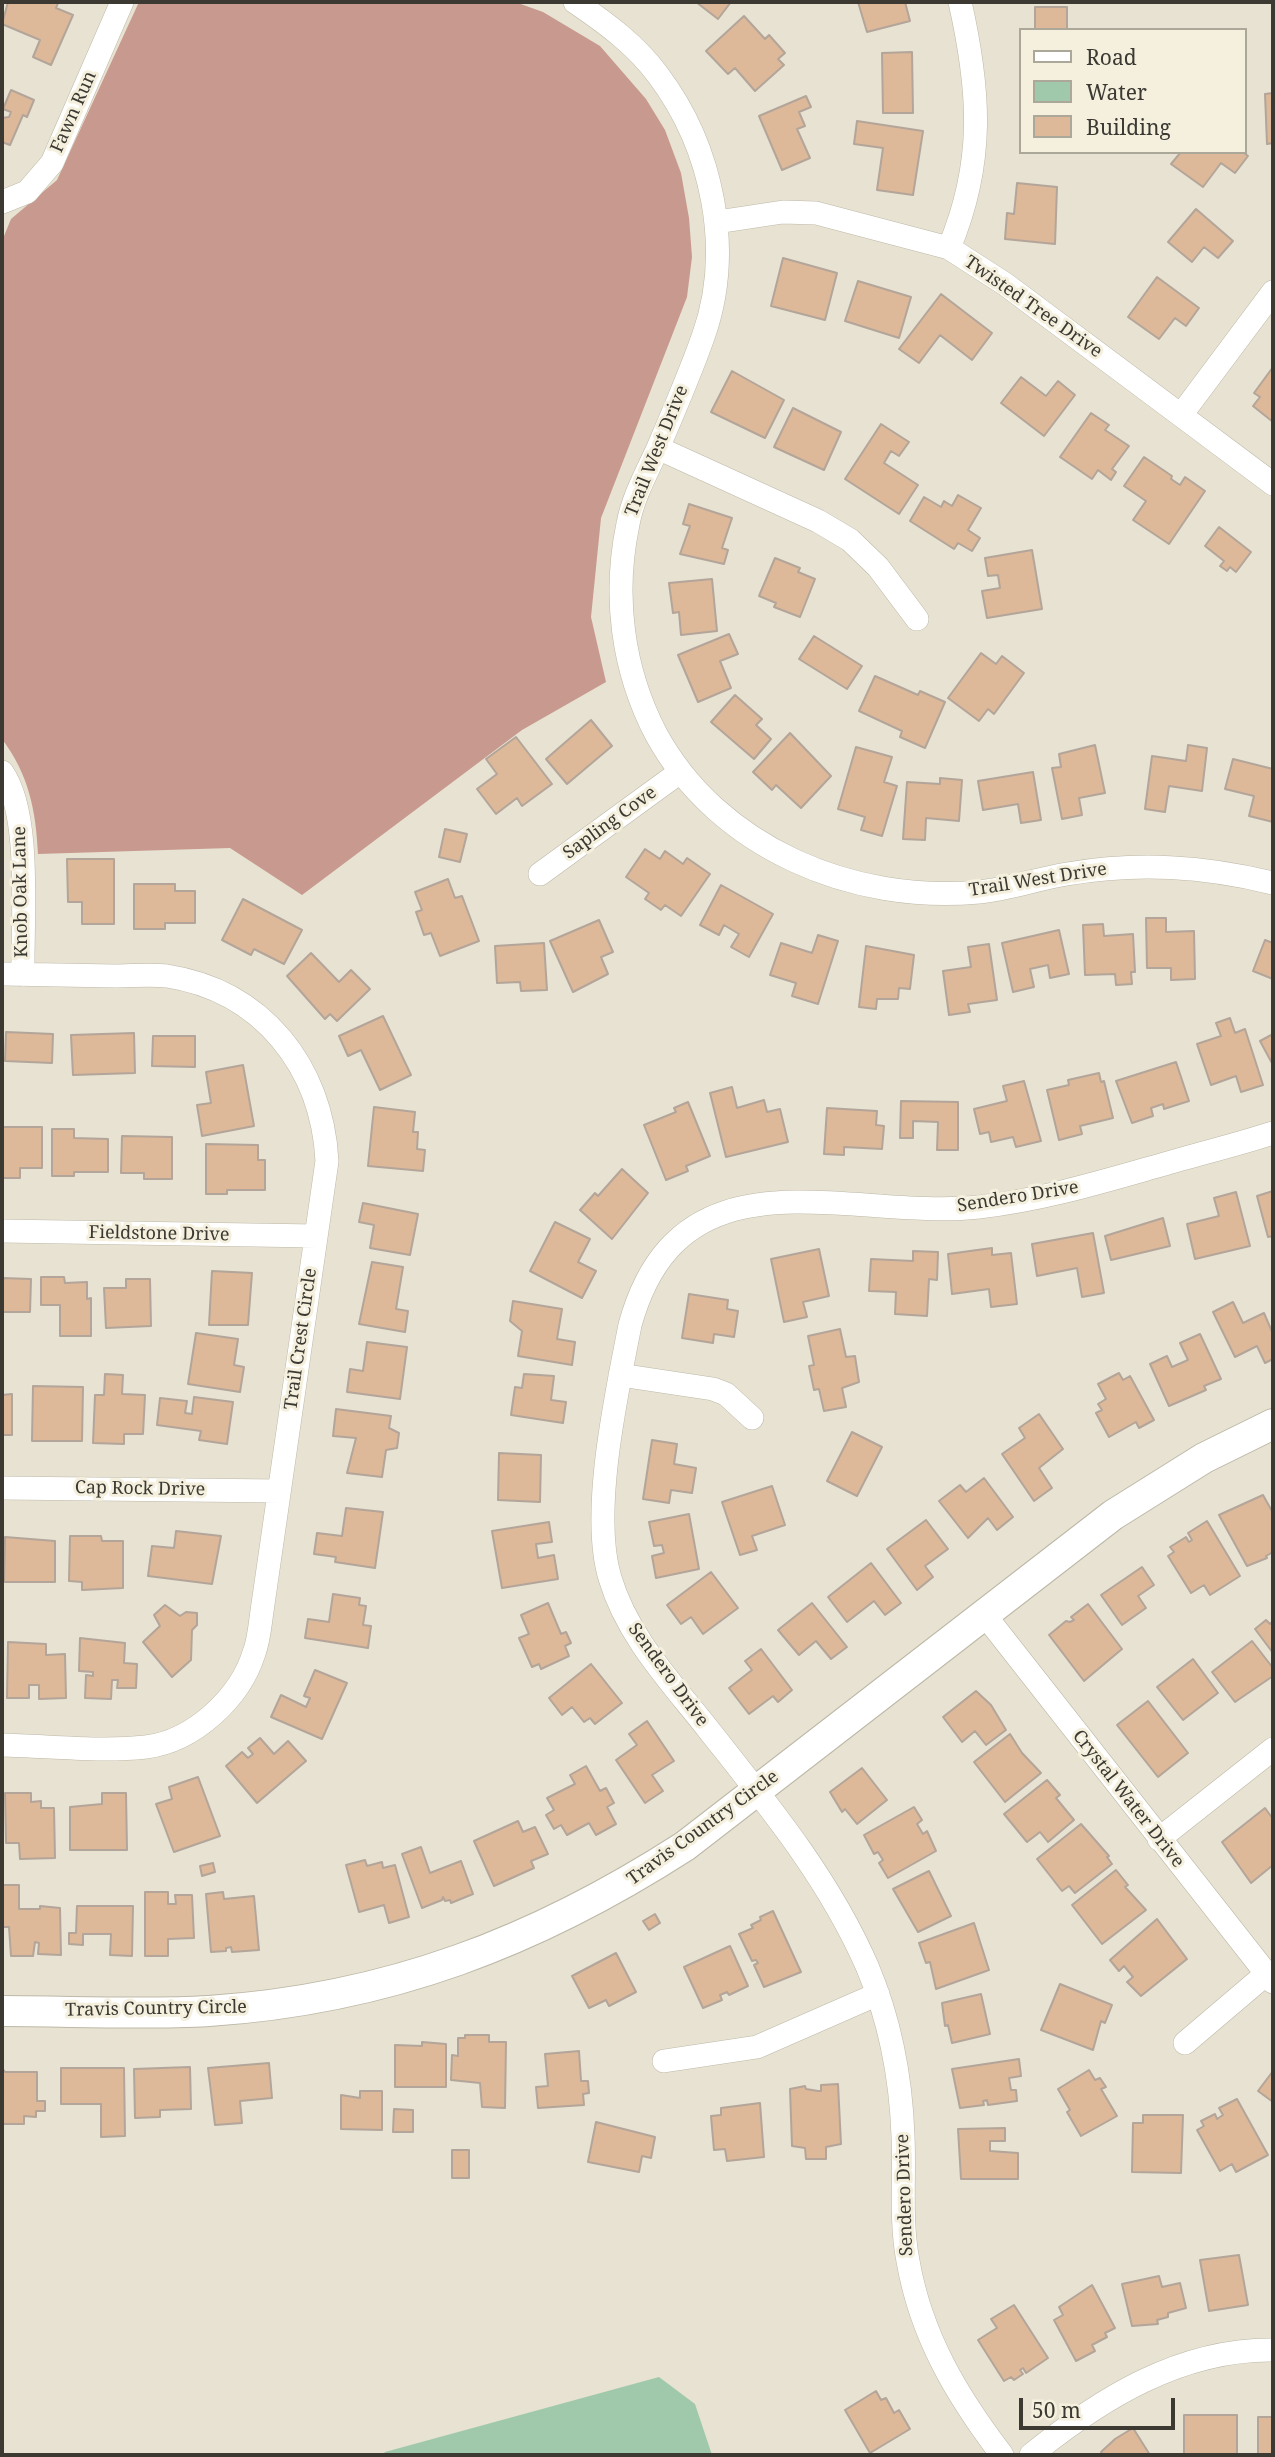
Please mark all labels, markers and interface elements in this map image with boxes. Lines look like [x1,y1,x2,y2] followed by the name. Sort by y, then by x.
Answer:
[1020,28,1247,154] legend
[1086,43,1137,71] text: Road
[47,68,101,156] street label: Fawn Run
[1086,78,1147,106] text: Water
[1086,113,1171,141] text: Building
[960,251,1106,363] street label: Twisted Tree Drive
[621,382,693,520] street label: Trail West Drive
[559,782,661,864] street label: Sapling Cove
[9,826,33,958] street label: Knob Oak Lane
[968,858,1108,902] street label: Trail West Drive
[956,1177,1080,1217] street label: Sendero Drive
[88,1222,230,1246] street label: Fieldstone Drive
[280,1267,322,1411] street label: Trail Crest Circle
[75,1477,205,1501] street label: Cap Rock Drive
[623,1619,713,1731] street label: Sendero Drive
[1068,1726,1188,1872] street label: Crystal Water Drive
[623,1766,783,1890] street label: Travis Country Circle
[65,1997,247,2021] street label: Travis Country Circle
[892,2133,918,2257] street label: Sendero Drive
[1023,2384,1179,2428] scale bar
[1032,2396,1081,2424] text: 50 m

